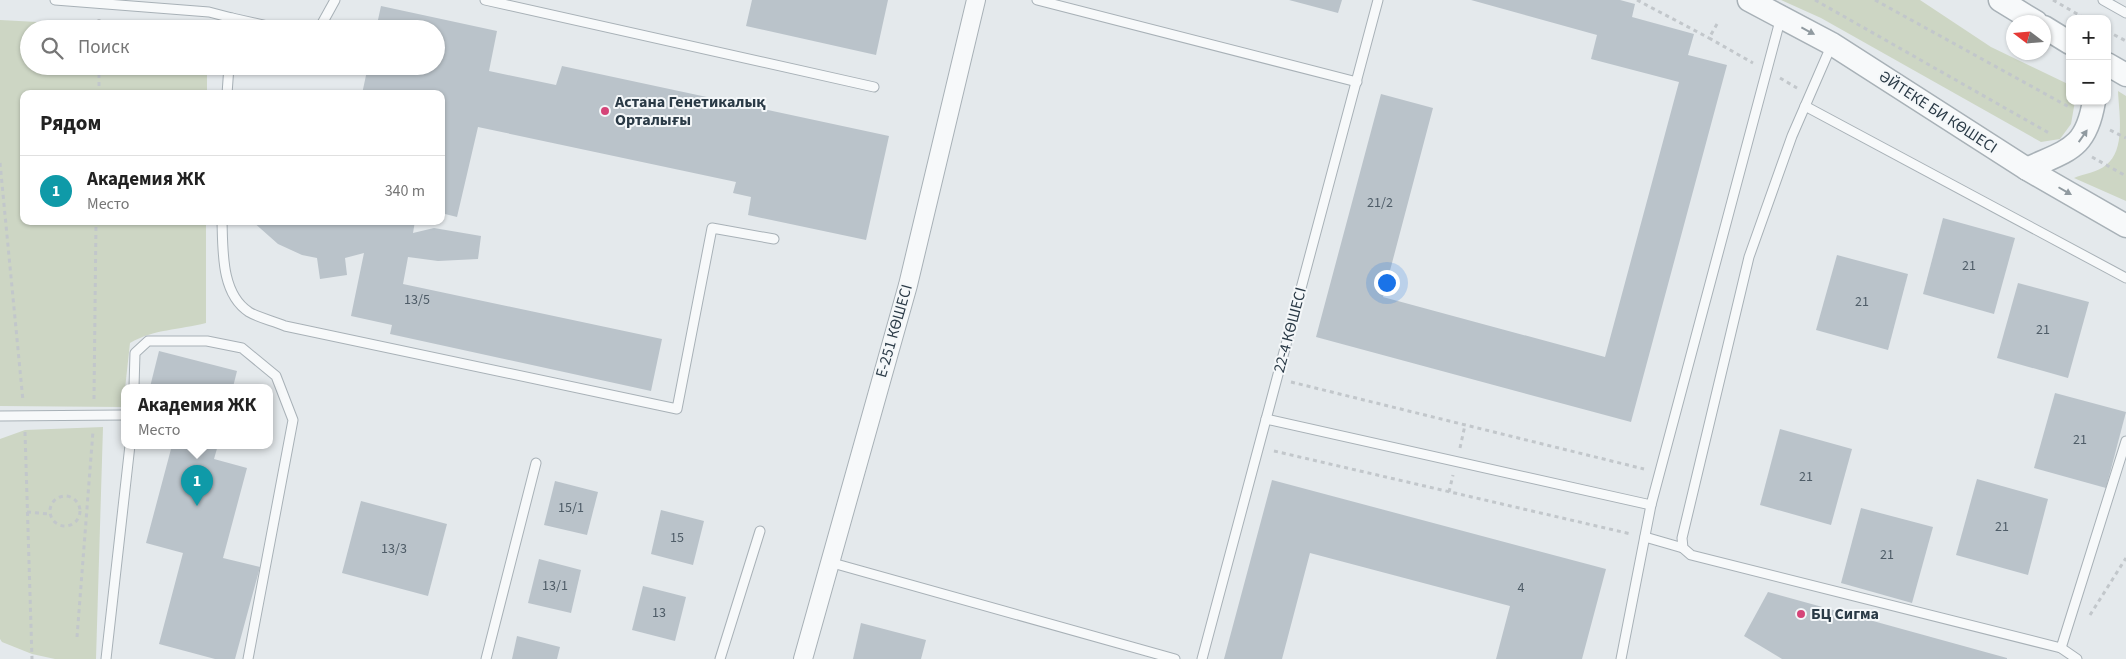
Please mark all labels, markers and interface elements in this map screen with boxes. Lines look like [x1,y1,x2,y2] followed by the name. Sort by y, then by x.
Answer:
[2006,15,2051,60] north arrow
[2066,15,2111,105] map controls
[2066,15,2111,60] button: +
[20,20,445,75] search box
[1800,27,1815,35] one-way arrow
[38,34,66,62] icon: search
[78,34,129,61] text: Поиск
[2066,60,2111,105] button: −
[1874,65,2002,159] street label: ӘЙТЕКЕ БИ КӨШЕСІ
[614,91,766,131] place label: Астана Генетикалық Орталығы
[599,105,611,117] marker: Астана Генетикалық Орталығы
[40,108,101,138] text: Рядом
[2078,129,2088,143] one-way arrow
[87,166,205,193] text: Академия ЖК
[52,180,60,202] text: 1
[385,180,425,202] text: 340 m
[2058,186,2071,195] one-way arrow
[87,193,130,215] text: Место
[1367,193,1393,213] house number: 21/2
[1962,256,1976,276] house number: 21
[1374,270,1400,296] your location
[870,282,918,380] street label: Е-251 КӨШЕСІ
[1268,285,1312,375] street label: 22-4 КӨШЕСІ
[404,290,430,310] house number: 13/5
[1855,292,1869,312] house number: 21
[2036,320,2050,340] house number: 21
[121,384,273,449] popup
[138,392,256,419] text: Академия ЖК
[138,419,180,441] text: Место
[2073,430,2087,450] house number: 21
[181,465,213,506] pin: 1
[1799,467,1813,487] house number: 21
[558,498,584,518] house number: 15/1
[1995,517,2009,537] house number: 21
[670,528,684,548] house number: 15
[381,539,407,559] house number: 13/3
[1880,545,1894,565] house number: 21
[542,576,568,596] house number: 13/1
[1518,578,1525,598] house number: 4
[652,603,666,623] house number: 13
[1811,603,1879,625] place label: БЦ Сигма
[1795,608,1807,620] marker: БЦ Сигма

